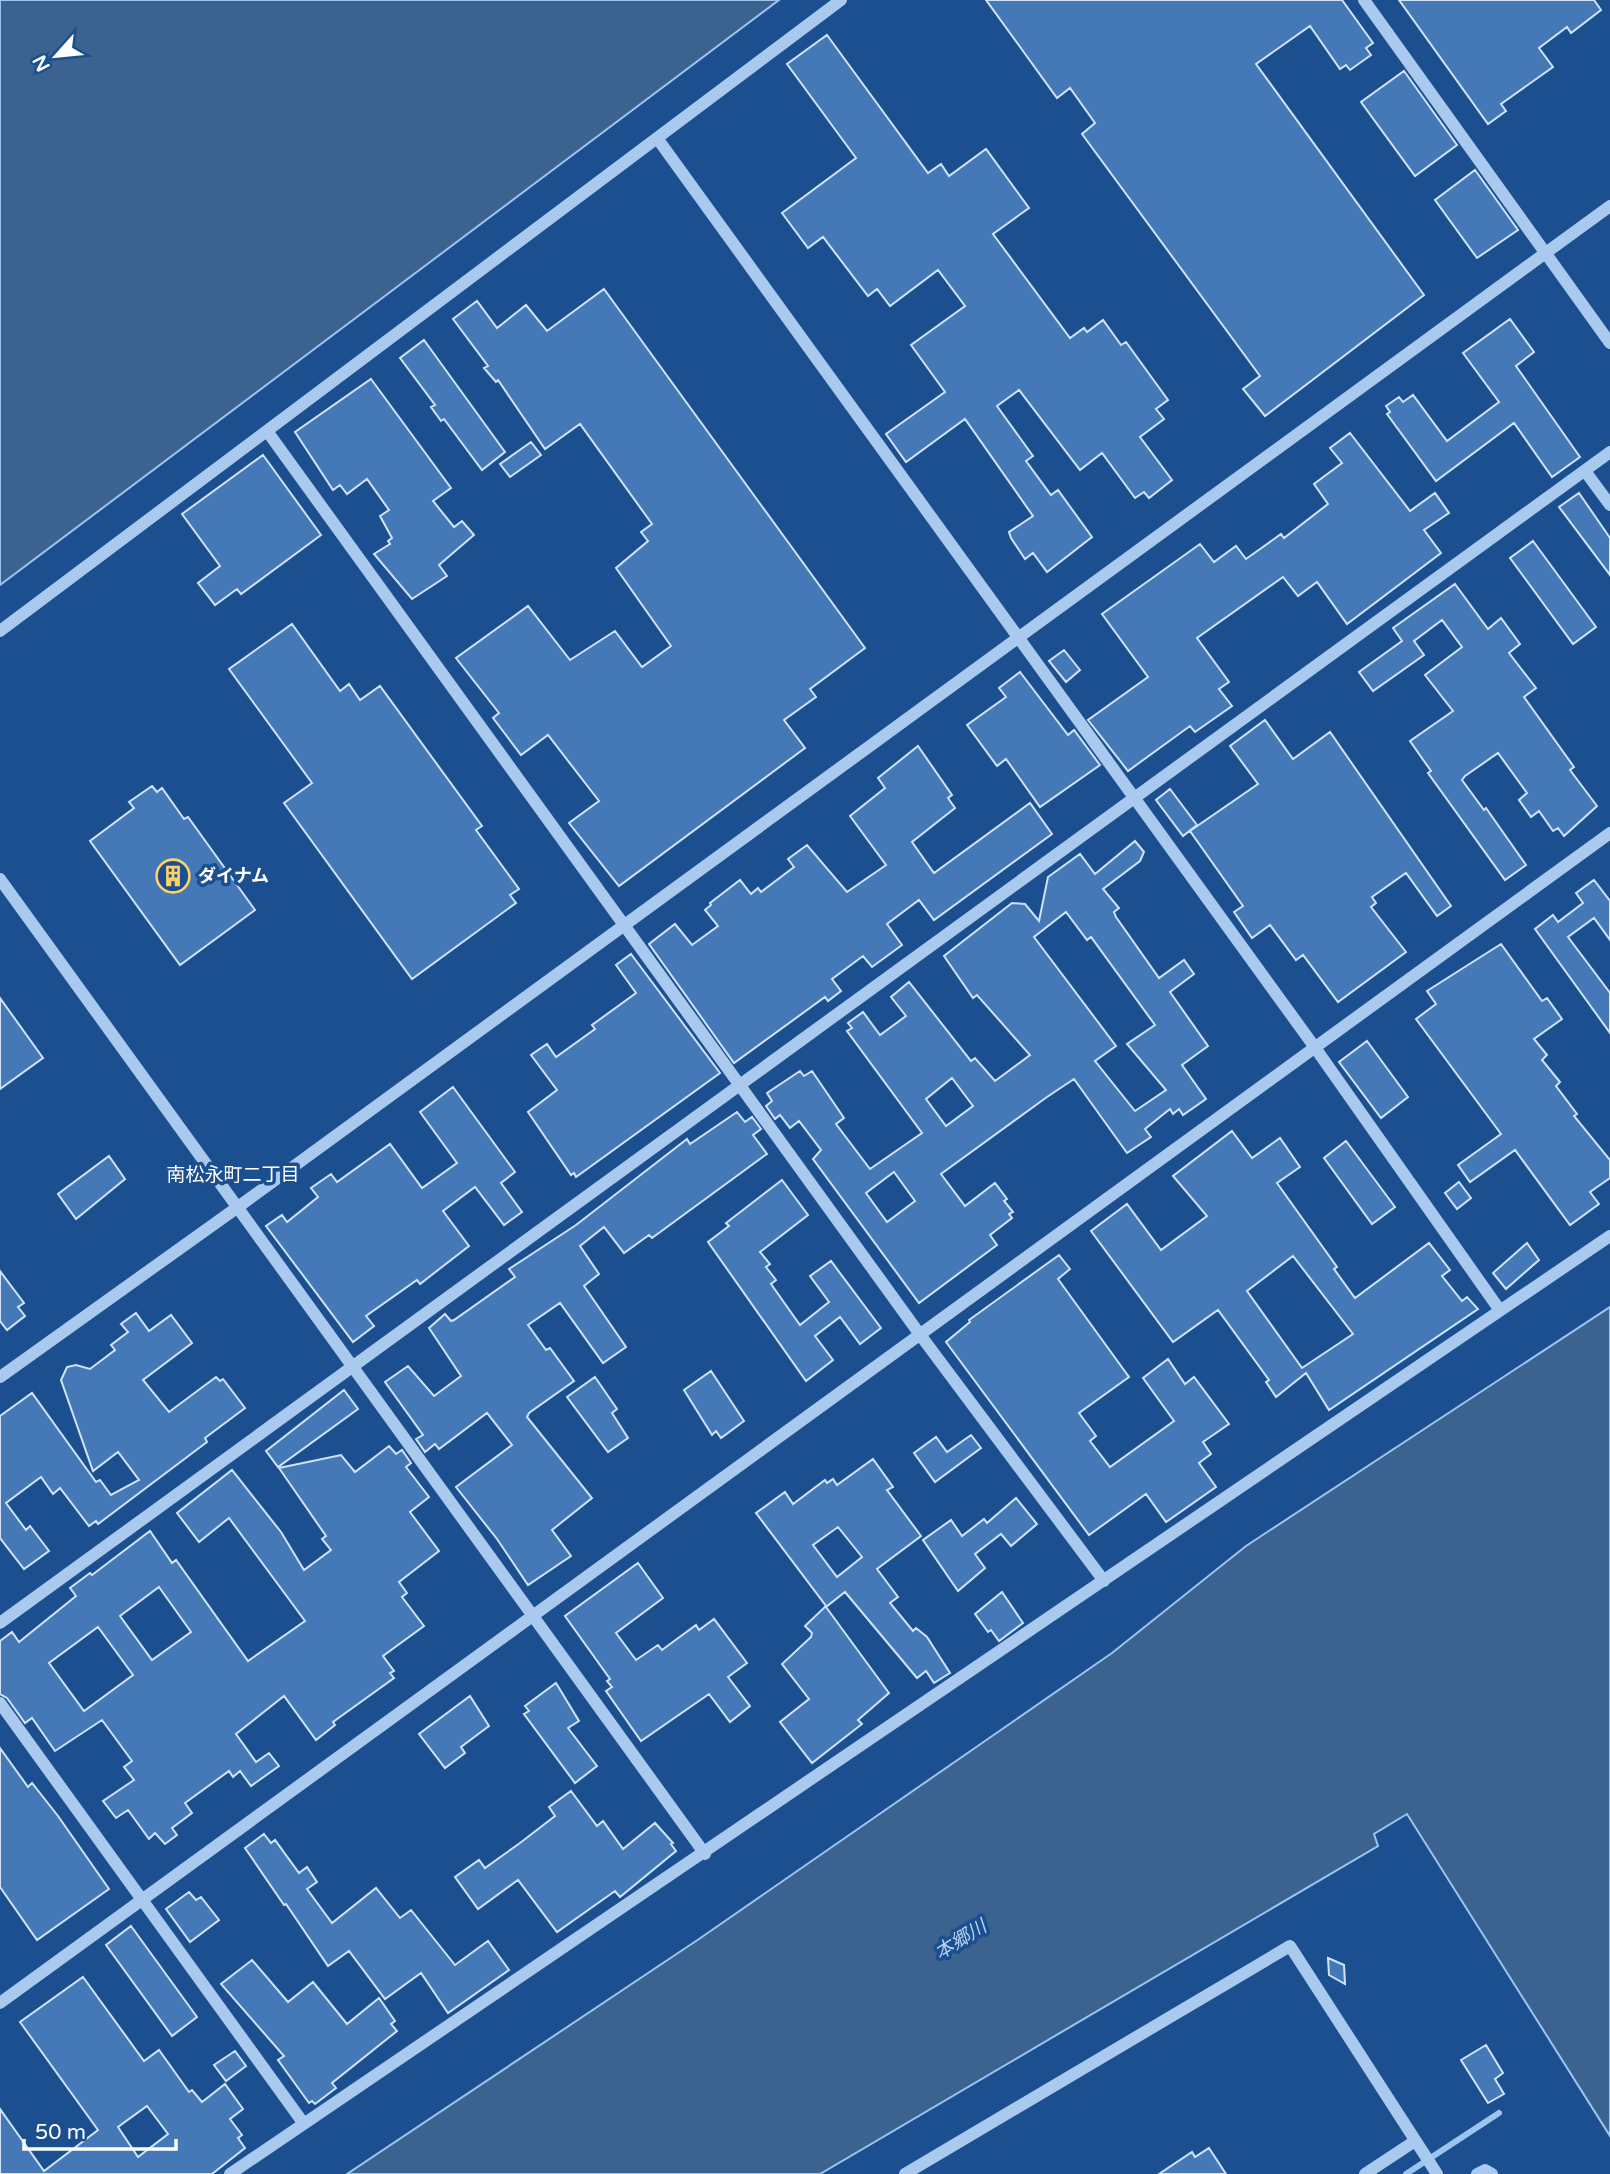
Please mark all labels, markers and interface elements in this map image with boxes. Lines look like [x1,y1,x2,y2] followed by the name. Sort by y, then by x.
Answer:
[21,21,91,91] north arrow
[28,51,55,75] text: N
[154,857,192,895] building icon: ダイナム
[198,865,269,887] place label: ダイナム
[166,1164,300,1186] district label: 南松永町二丁目
[931,1914,992,1964] water label: 本郷川
[24,2108,177,2152] scale bar
[35,2120,86,2145] text: 50 m

